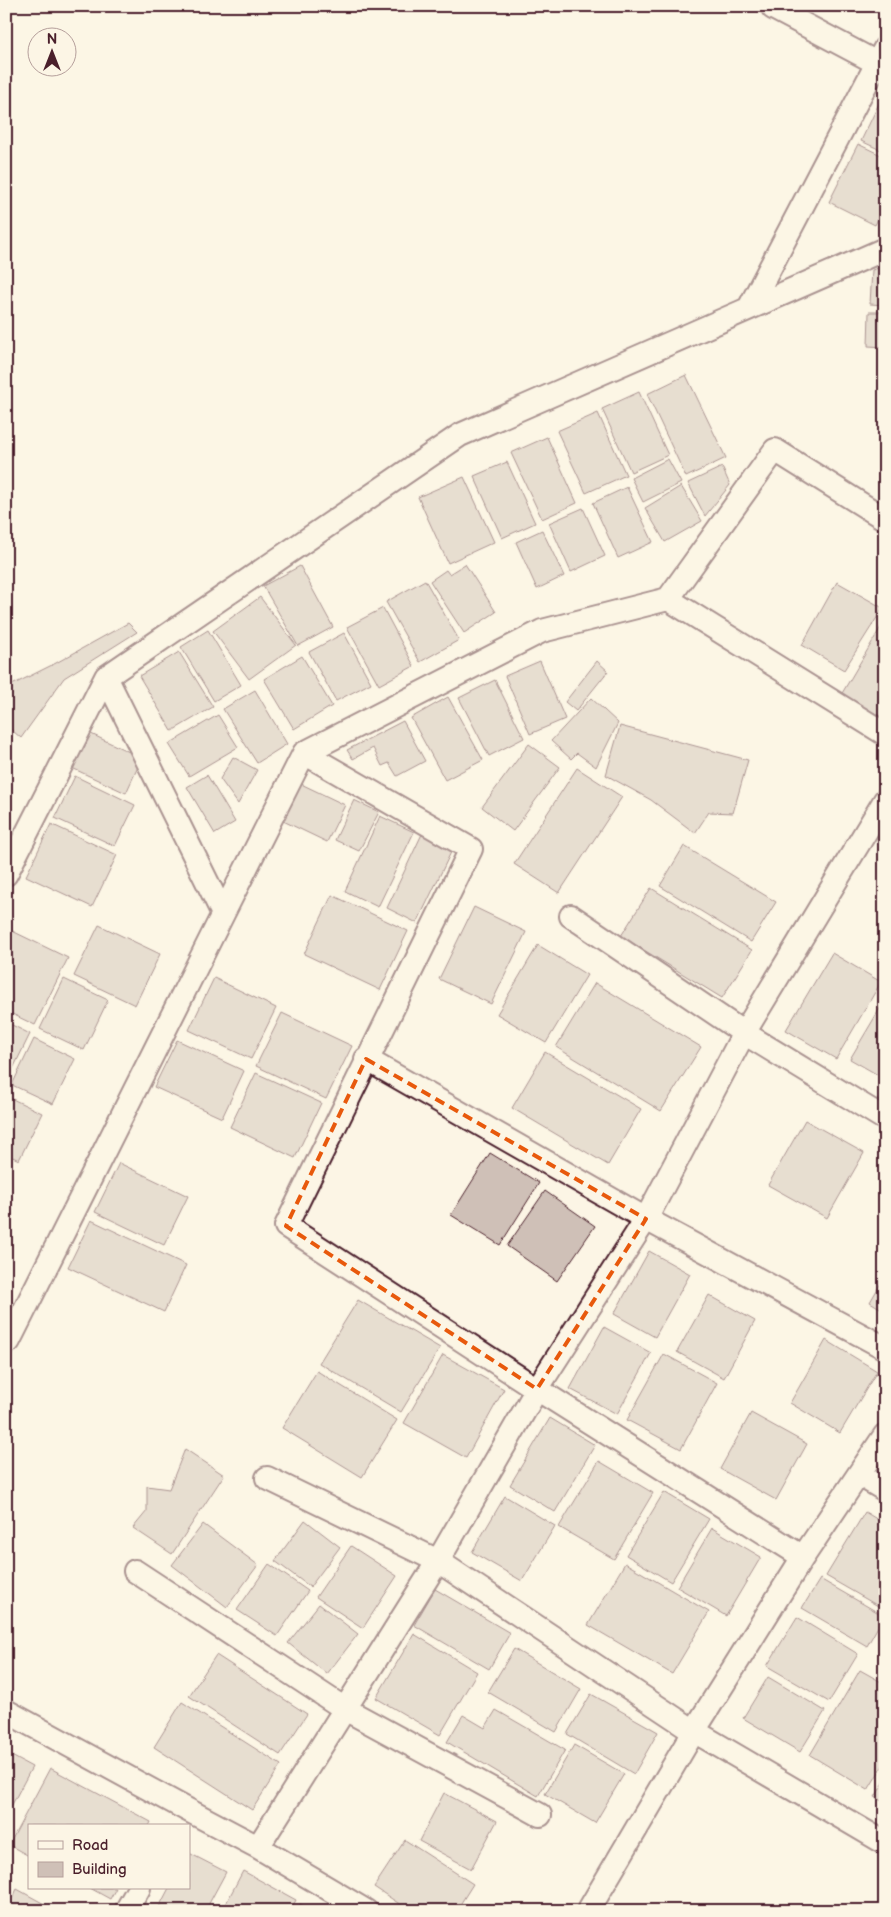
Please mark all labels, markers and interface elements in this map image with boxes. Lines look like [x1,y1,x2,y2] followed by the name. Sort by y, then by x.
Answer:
[28,28,78,78] north arrow
[47,31,57,48] text: N
[28,1824,190,1890] legend
[72,1836,108,1855] text: Road
[72,1860,127,1879] text: Building

